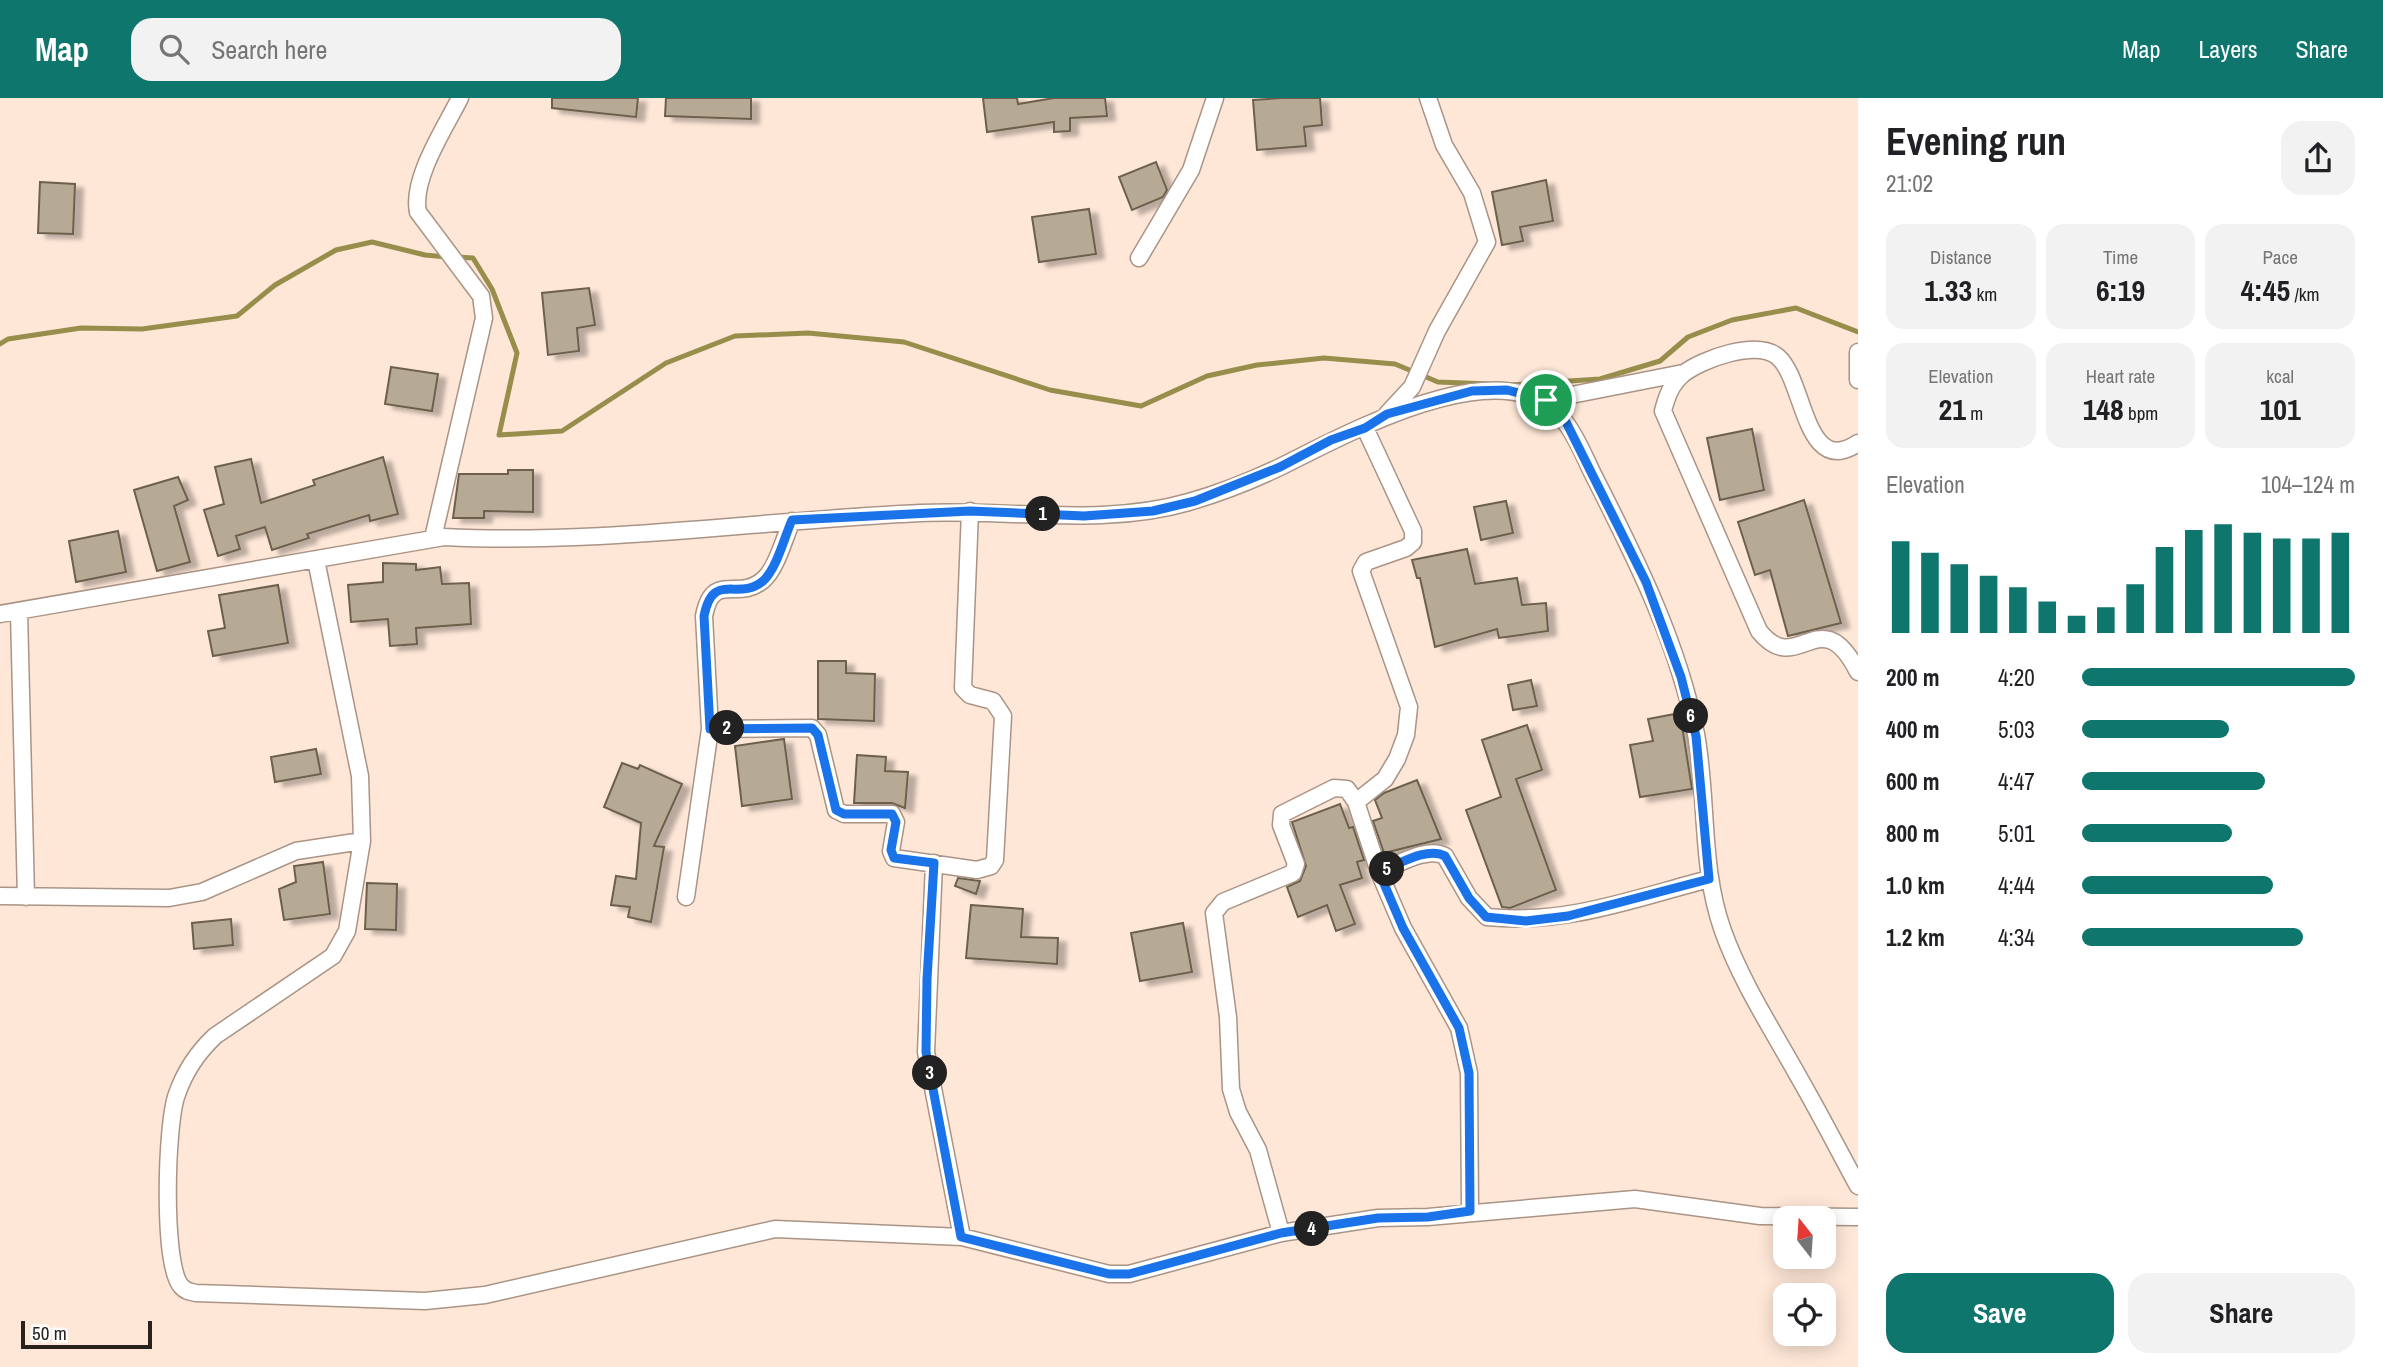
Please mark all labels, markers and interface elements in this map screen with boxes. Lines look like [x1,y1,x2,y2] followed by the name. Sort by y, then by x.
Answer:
[131,18,621,81] search box
[35,27,89,71] text: Map
[155,30,193,68] icon: search
[211,32,327,67] text: Search here
[2122,33,2160,65] text: Map
[2198,33,2257,65] text: Layers
[2295,33,2348,65] text: Share
[1886,116,2066,167] text: Evening run
[2281,121,2355,195] button: share
[1886,168,1933,199] text: 21:02
[1930,244,1992,270] text: Distance
[2103,244,2138,270] text: Time
[2262,244,2298,270] text: Pace
[1924,270,1972,310] text: 1.33
[2096,270,2145,310] text: 6:19
[2241,270,2290,310] text: 4:45
[1972,281,1997,307] text: km
[2290,281,2320,307] text: /km
[1928,363,1993,389] text: Elevation
[2086,363,2155,389] text: Heart rate
[2266,363,2294,389] text: kcal
[1516,370,1576,430] pin
[1527,381,1565,419] icon: arrive
[1938,389,1966,429] text: 21
[2083,389,2124,429] text: 148
[2260,389,2301,429] text: 101
[1966,400,1983,426] text: m
[2124,400,2158,426] text: bpm
[1886,469,1965,500] text: Elevation
[2261,469,2355,500] text: 104–124 m
[1026,496,1060,532] pin: 1
[1038,500,1047,526] text: 1
[1886,662,1939,693] text: 200 m
[1998,662,2035,693] text: 4:20
[1674,698,1708,734] pin: 6
[1686,702,1695,728] text: 6
[710,710,744,746] pin: 2
[722,714,731,740] text: 2
[1886,714,1939,745] text: 400 m
[1998,714,2035,745] text: 5:03
[1886,766,1939,797] text: 600 m
[1998,766,2035,797] text: 4:47
[1886,818,1939,849] text: 800 m
[1998,818,2035,849] text: 5:01
[1370,852,1404,886] pin: 5
[1382,855,1391,881] text: 5
[1886,870,1945,901] text: 1.0 km
[1998,870,2035,901] text: 4:44
[1886,922,1945,953] text: 1.2 km
[1998,922,2035,953] text: 4:34
[912,1056,948,1090] pin: 3
[925,1059,934,1085] text: 3
[1773,1206,1836,1269] north arrow
[1773,1206,1836,1346] map controls
[1294,1212,1330,1246] pin: 4
[1307,1215,1316,1241] text: 4
[1886,1273,2114,1353] button: Save
[2128,1273,2355,1353] button: Share
[1773,1283,1836,1346] button: locate
[21,1318,152,1350] scale bar
[32,1320,67,1346] text: 50 m

